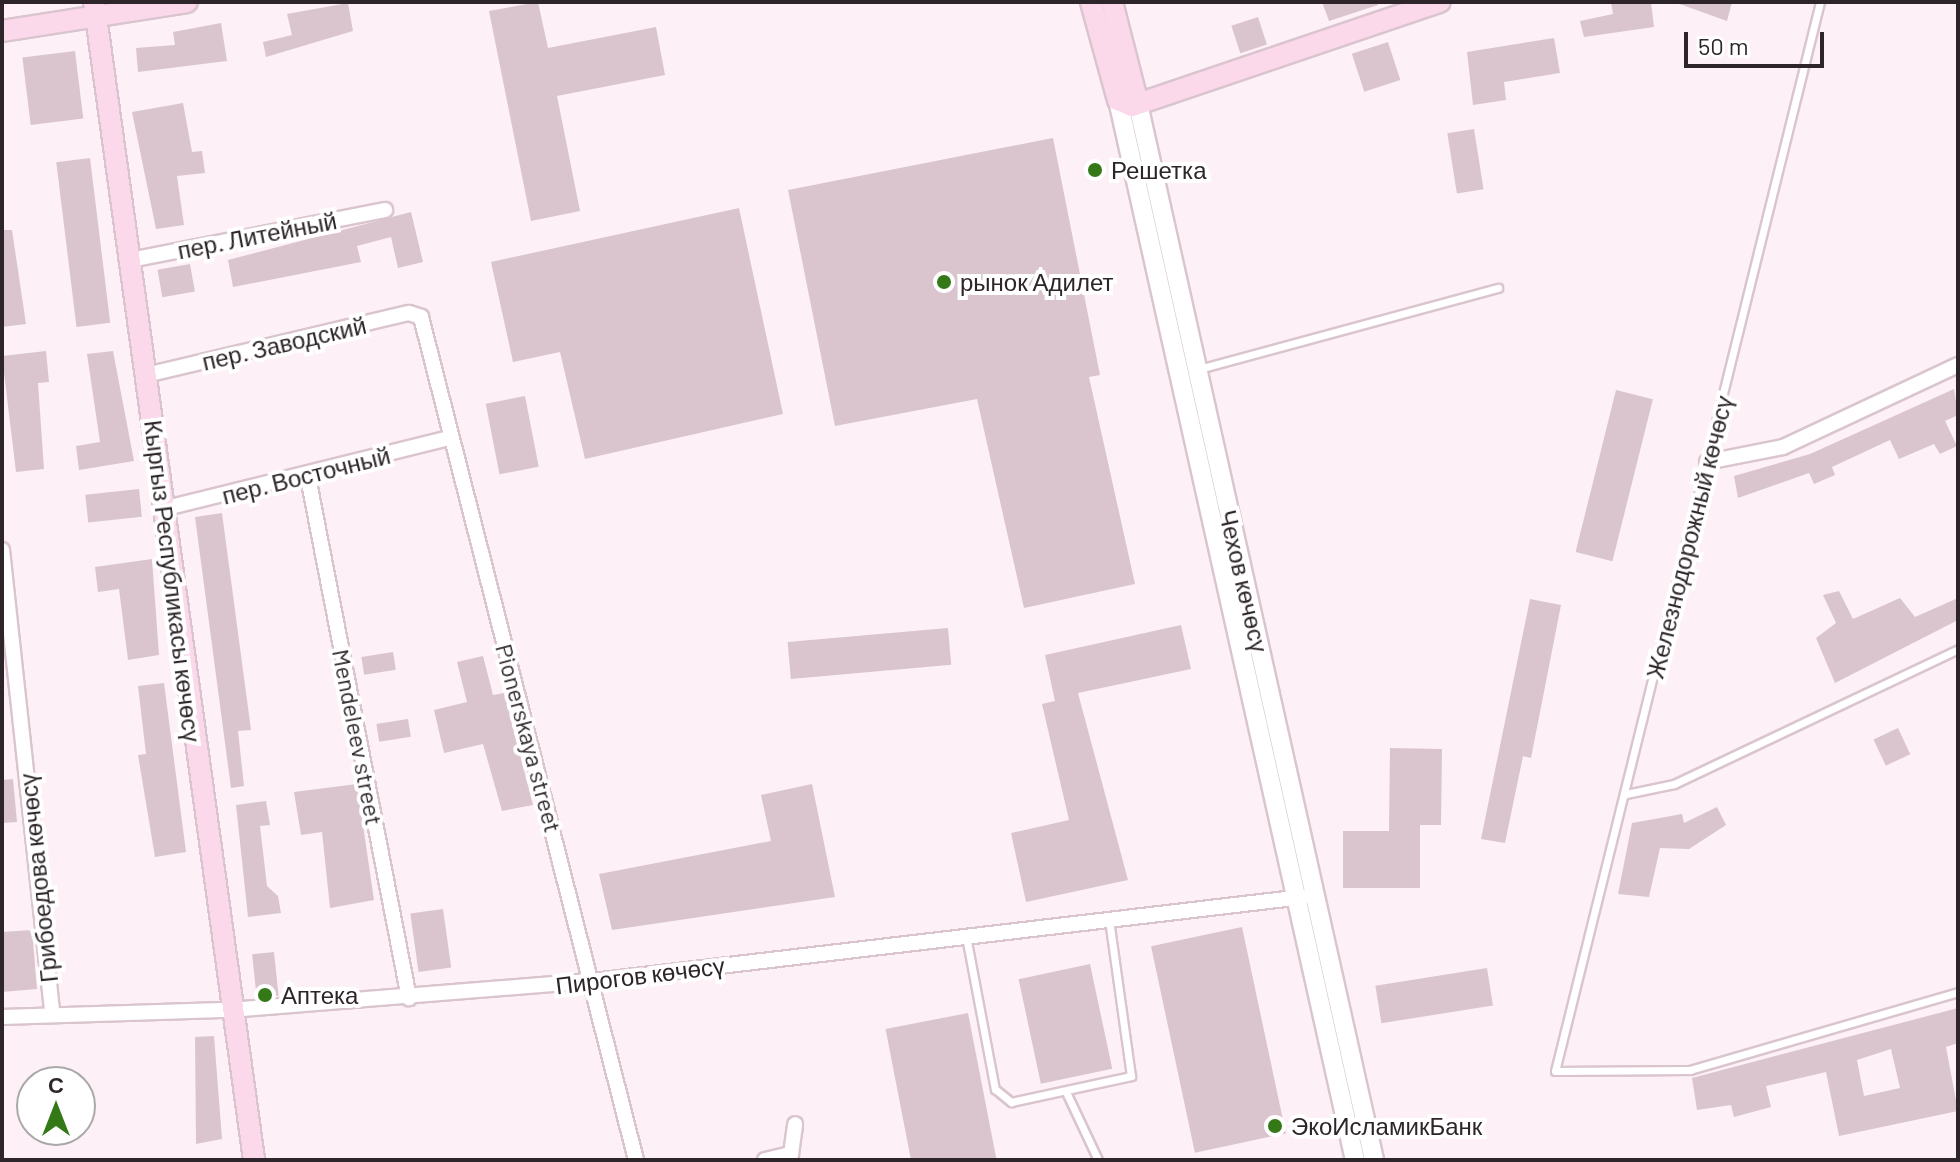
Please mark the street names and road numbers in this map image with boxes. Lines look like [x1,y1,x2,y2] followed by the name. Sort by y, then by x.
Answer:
[175,205,339,265] street label: пер. Литейный
[199,310,369,376] street label: пер. Заводский
[1640,393,1738,681] street label: Железнодорожный көчөсү
[139,418,207,744] street label: Кыргыз Республикасы көчөсү
[219,440,393,510] street label: пер. Восточный
[1214,507,1274,655] street label: Чехов көчөсү
[490,641,568,835] street label: Pionerskaya street
[327,647,389,827] street label: Mendeleev street
[13,772,63,984] street label: Грибоедова көчөсү
[554,950,726,1000] street label: Пирогов көчөсү

